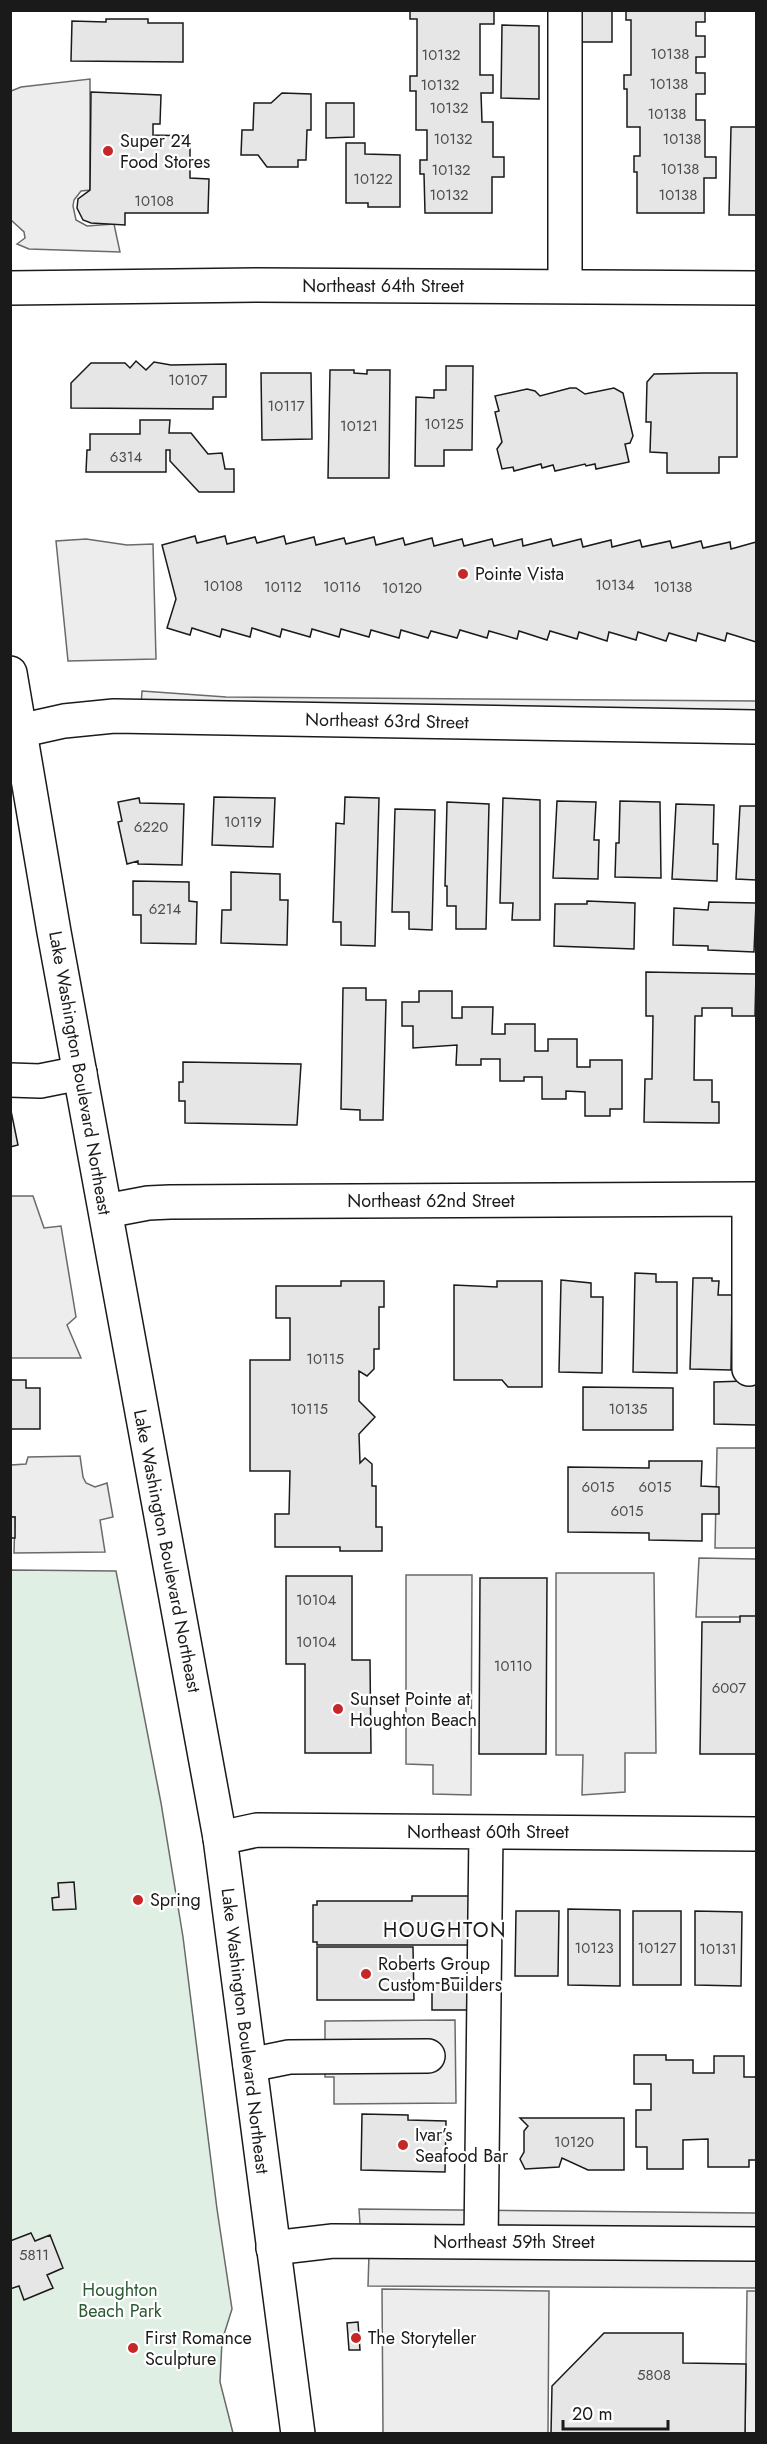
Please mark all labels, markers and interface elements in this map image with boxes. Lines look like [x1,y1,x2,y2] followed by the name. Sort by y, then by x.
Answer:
[651,43,689,65] house number: 10138
[421,44,461,66] house number: 10132
[650,73,688,95] house number: 10138
[420,74,460,96] house number: 10132
[429,97,469,119] house number: 10132
[648,103,686,125] house number: 10138
[120,128,210,175] place label: Super 24 Food Stores
[433,128,473,150] house number: 10132
[663,128,701,150] house number: 10138
[101,144,115,158] marker: Super 24 Food Stores
[661,158,699,180] house number: 10138
[431,159,471,181] house number: 10132
[353,168,393,190] house number: 10122
[429,184,469,206] house number: 10132
[659,184,697,206] house number: 10138
[134,190,174,212] house number: 10108
[302,273,464,299] street label: Northeast 64th Street
[168,369,208,391] house number: 10107
[267,395,305,417] house number: 10117
[424,413,464,435] house number: 10125
[340,415,378,437] house number: 10121
[110,446,142,468] house number: 6314
[475,561,564,587] place label: Pointe Vista
[456,567,470,581] marker: Pointe Vista
[595,574,635,596] house number: 10134
[203,575,243,597] house number: 10108
[264,576,302,598] house number: 10112
[323,576,361,598] house number: 10116
[654,576,692,598] house number: 10138
[382,577,422,599] house number: 10120
[305,707,470,735] street label: Northeast 63rd Street
[224,811,262,833] house number: 10119
[134,816,168,838] house number: 6220
[149,898,182,920] house number: 6214
[42,929,118,1218] street label: Lake Washington Boulevard Northeast
[347,1188,515,1214] street label: Northeast 62nd Street
[306,1348,344,1370] house number: 10115
[290,1398,328,1420] house number: 10115
[608,1398,648,1420] house number: 10135
[127,1407,207,1695] street label: Lake Washington Boulevard Northeast
[582,1476,614,1498] house number: 6015
[639,1476,671,1498] house number: 6015
[611,1500,643,1522] house number: 6015
[296,1589,336,1611] house number: 10104
[296,1631,336,1653] house number: 10104
[494,1655,532,1677] house number: 10110
[712,1677,746,1699] house number: 6007
[350,1686,477,1733] place label: Sunset Pointe at Houghton Beach
[331,1702,345,1716] marker: Sunset Pointe at Houghton Beach
[407,1819,570,1845] street label: Northeast 60th Street
[150,1887,201,1913] place label: Spring
[215,1887,276,2176] street label: Lake Washington Boulevard Northeast
[131,1893,145,1907] marker: Spring
[383,1916,507,1945] district label: HOUGHTON
[574,1937,614,1959] house number: 10123
[638,1937,677,1959] house number: 10127
[699,1938,737,1960] house number: 10131
[378,1951,502,1998] place label: Roberts Group Custom Builders
[359,1967,373,1981] marker: Roberts Group Custom Builders
[415,2122,509,2169] place label: Ivar’s Seafood Bar
[554,2131,594,2153] house number: 10120
[396,2138,410,2152] marker: Ivar’s Seafood Bar
[433,2229,595,2255] street label: Northeast 59th Street
[19,2244,49,2266] house number: 5811
[78,2277,162,2324] park label: Houghton Beach Park
[145,2325,252,2372] place label: First Romance Sculpture
[368,2325,477,2351] place label: The Storyteller
[349,2331,363,2345] marker: The Storyteller
[126,2341,140,2355] marker: First Romance Sculpture
[637,2364,671,2386] house number: 5808
[563,2393,668,2431] scale bar
[572,2401,612,2427] text: 20 m

